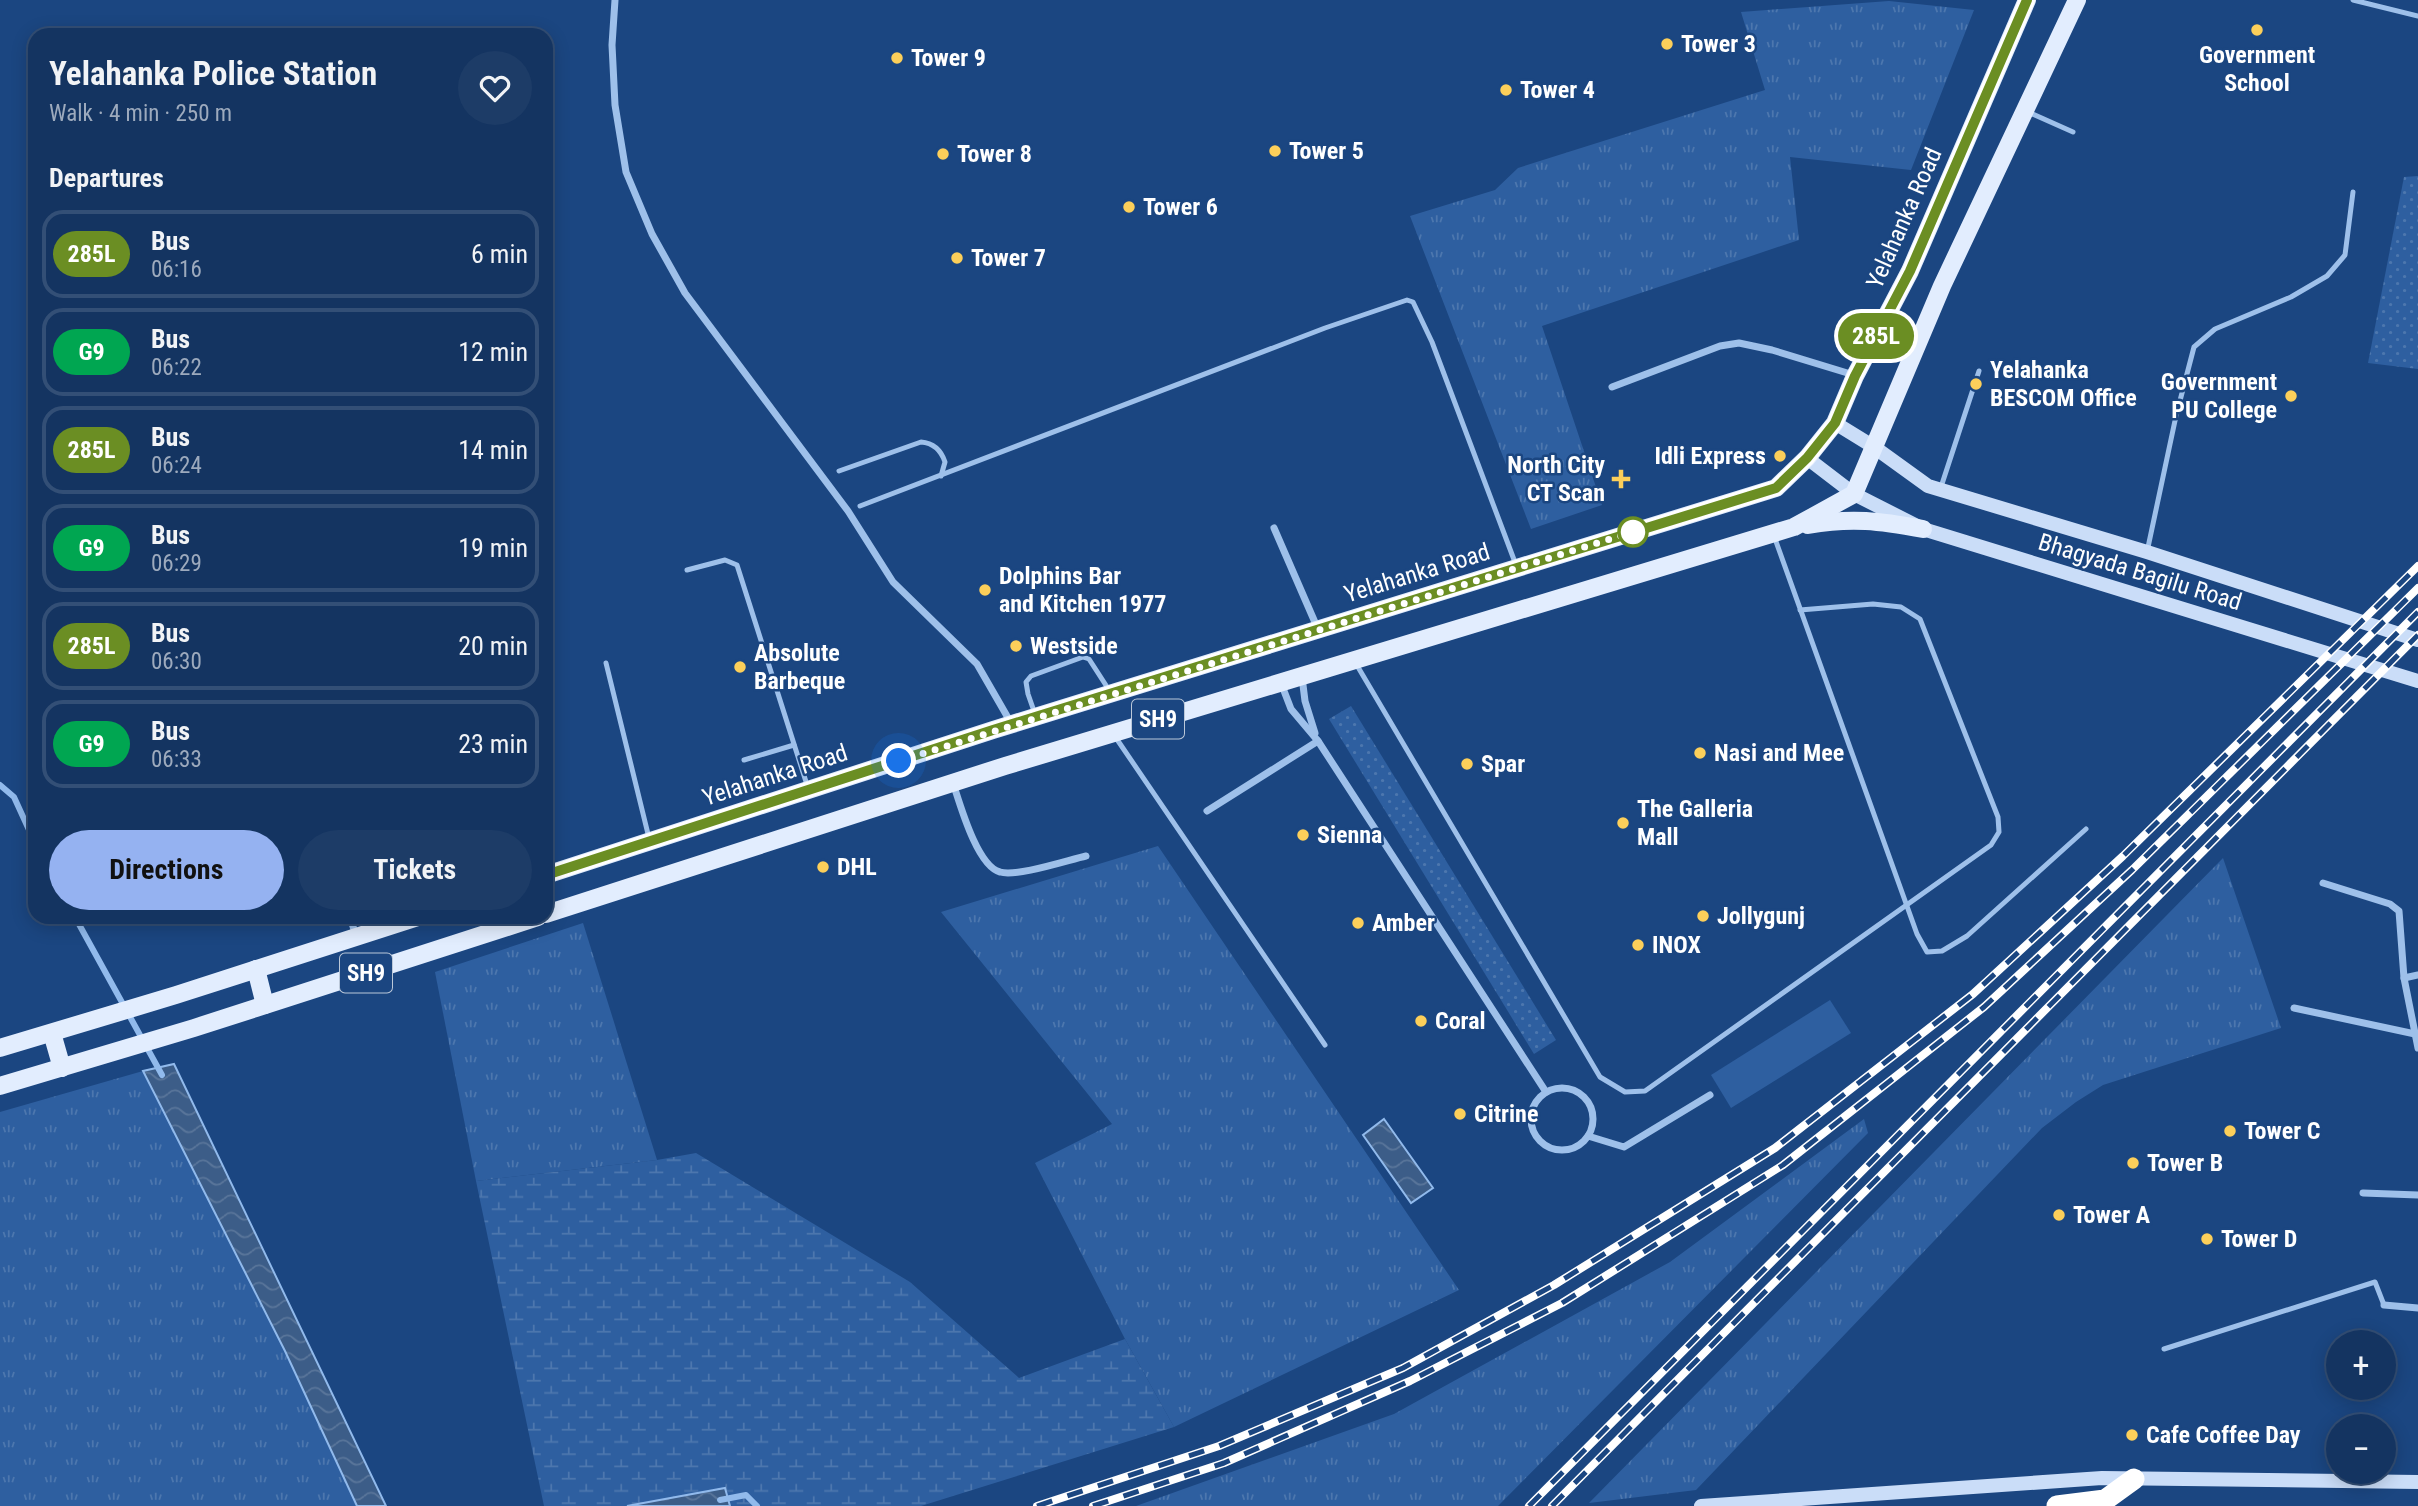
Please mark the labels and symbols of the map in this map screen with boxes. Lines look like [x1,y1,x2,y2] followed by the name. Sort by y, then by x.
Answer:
[2249,22,2265,38] marker: Government School
[1681,30,1756,58] place label: Tower 3
[1659,36,1675,52] marker: Tower 3
[2199,41,2315,97] place label: Government School
[911,44,986,72] place label: Tower 9
[889,50,905,66] marker: Tower 9
[1520,76,1595,104] place label: Tower 4
[1498,82,1514,98] marker: Tower 4
[1289,137,1364,165] place label: Tower 5
[957,140,1032,168] place label: Tower 8
[1267,143,1283,159] marker: Tower 5
[1861,143,1947,293] street label: Yelahanka Road
[935,146,951,162] marker: Tower 8
[1143,193,1218,221] place label: Tower 6
[1121,199,1137,215] marker: Tower 6
[971,244,1046,272] place label: Tower 7
[949,250,965,266] marker: Tower 7
[1827,313,1925,359] line badge: 285L
[1990,356,2137,412] place label: Yelahanka BESCOM Office
[2161,368,2277,424] place label: Government PU College
[1968,376,1984,392] marker: Yelahanka BESCOM Office
[2283,388,2299,404] marker: Government PU College
[1654,442,1766,470] place label: Idli Express
[1772,448,1788,464] marker: Idli Express
[1507,451,1605,507] place label: North City CT Scan
[1611,469,1631,489] marker: North City CT Scan
[1618,517,1648,547] unlabelled marker
[2035,528,2245,616] street label: Bhagyada Bagilu Road
[1341,538,1493,608] street label: Yelahanka Road
[999,562,1166,618] place label: Dolphins Bar and Kitchen 1977
[977,582,993,598] marker: Dolphins Bar and Kitchen 1977
[1030,632,1118,660] place label: Westside
[1008,638,1024,654] marker: Westside
[754,639,845,695] place label: Absolute Barbeque
[732,659,748,675] marker: Absolute Barbeque
[1132,699,1184,738] road number: SH9
[699,738,851,812] street label: Yelahanka Road
[1714,739,1844,767] place label: Nasi and Mee
[881,743,916,778] your location
[1692,745,1708,761] marker: Nasi and Mee
[1481,750,1525,778] place label: Spar
[1459,756,1475,772] marker: Spar
[1637,795,1753,851] place label: The Galleria Mall
[1615,815,1631,831] marker: The Galleria Mall
[1317,821,1382,849] place label: Sienna
[1295,827,1311,843] marker: Sienna
[837,853,877,881] place label: DHL
[815,859,831,875] marker: DHL
[1717,902,1805,930] place label: Jollygunj
[1695,908,1711,924] marker: Jollygunj
[1372,909,1435,937] place label: Amber
[1350,915,1366,931] marker: Amber
[1652,931,1701,959] place label: INOX
[1630,937,1646,953] marker: INOX
[340,954,392,992] road number: SH9
[1435,1007,1486,1035] place label: Coral
[1413,1013,1429,1029] marker: Coral
[1474,1100,1538,1128] place label: Citrine
[1452,1106,1468,1122] marker: Citrine
[2244,1117,2320,1145] place label: Tower C
[2222,1123,2238,1139] marker: Tower C
[2147,1149,2223,1177] place label: Tower B
[2125,1155,2141,1171] marker: Tower B
[2073,1201,2151,1229] place label: Tower A
[2051,1207,2067,1223] marker: Tower A
[2221,1225,2297,1253] place label: Tower D
[2199,1231,2215,1247] marker: Tower D
[2146,1421,2301,1449] place label: Cafe Coffee Day
[2124,1427,2140,1443] marker: Cafe Coffee Day

